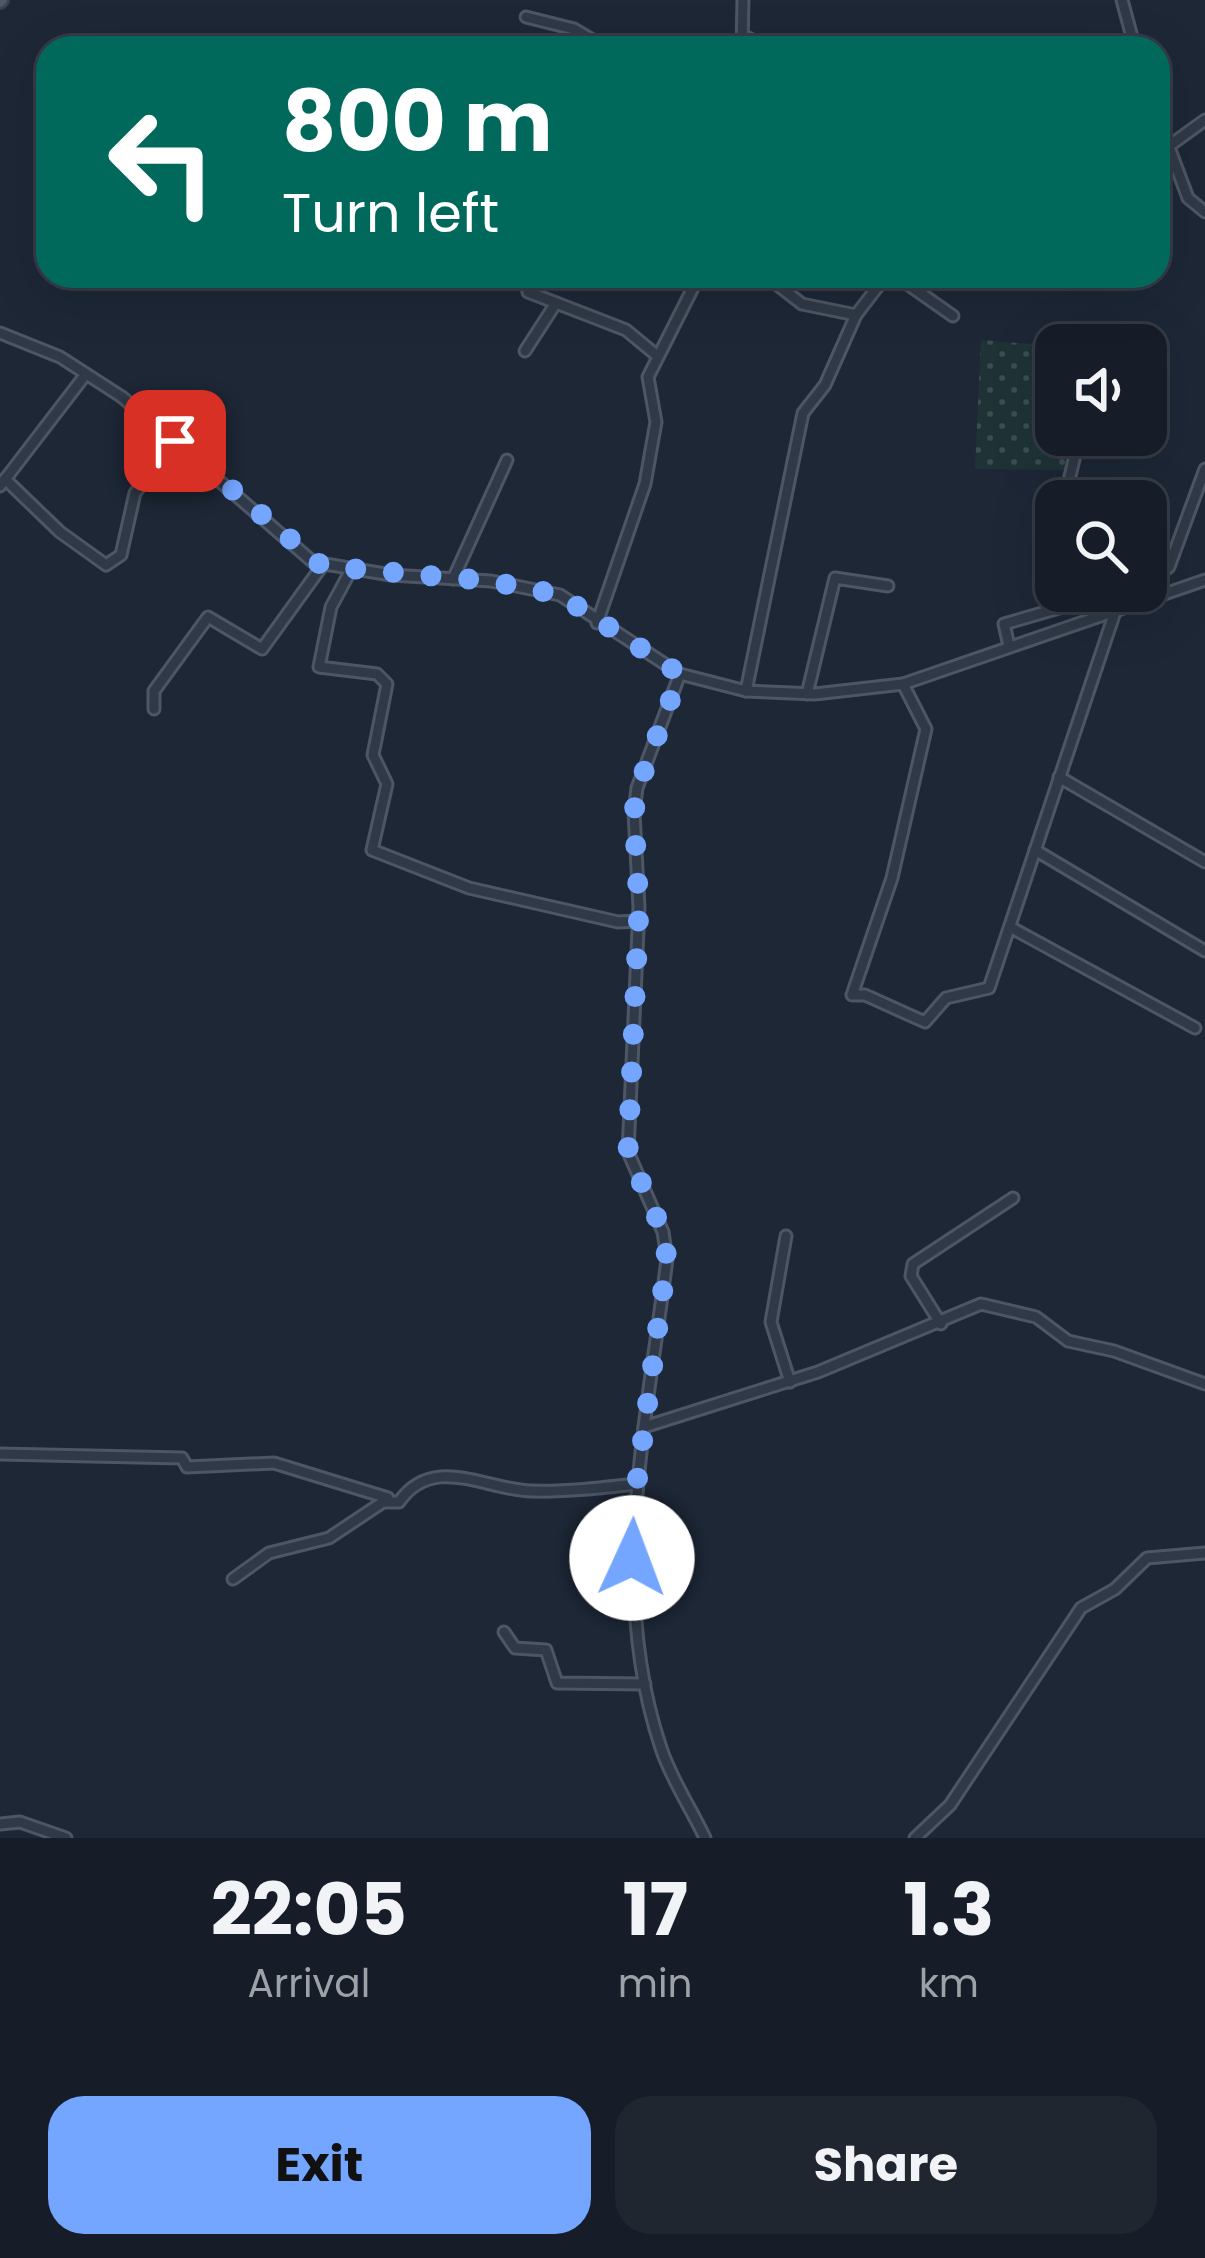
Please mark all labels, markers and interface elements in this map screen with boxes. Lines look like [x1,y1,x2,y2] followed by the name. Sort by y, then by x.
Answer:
[282,63,553,180] text: 800 m
[84,84,240,240] icon: left
[282,175,499,251] text: Turn left
[1035,324,1167,612] map controls
[1035,324,1167,456] button: sound
[124,390,226,492] pin
[142,408,208,474] icon: arrive
[1035,480,1167,612] button: search
[569,1495,695,1621] position arrow
[211,1859,407,1960] text: 22:05
[622,1859,688,1960] text: 17
[903,1859,994,1960] text: 1.3
[248,1956,370,2011] text: Arrival
[618,1956,693,2011] text: min
[919,1956,979,2011] text: km
[48,2096,591,2234] button: Exit
[615,2096,1157,2234] button: Share

